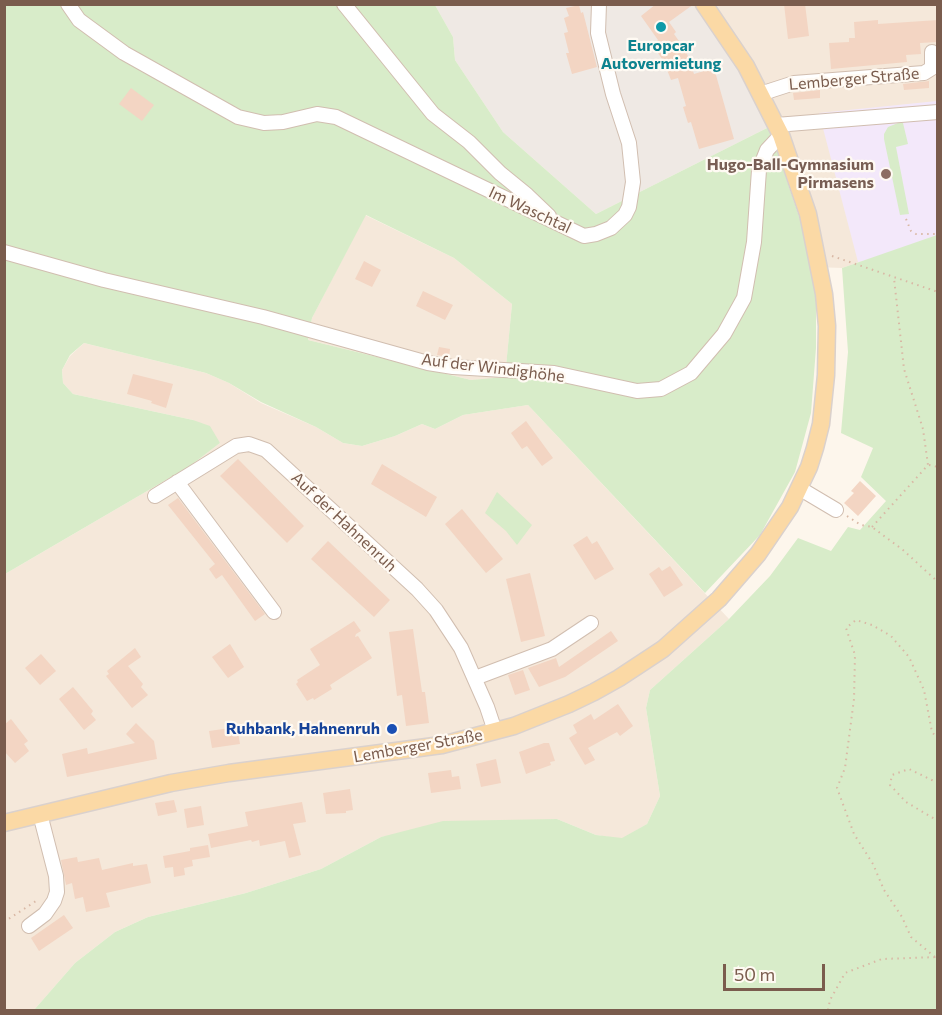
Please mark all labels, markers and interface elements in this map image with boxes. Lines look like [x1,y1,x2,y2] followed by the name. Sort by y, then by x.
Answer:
[654,20,668,34] marker: Europcar Autovermietung
[601,36,721,74] place label: Europcar Autovermietung
[788,64,920,94] street label: Lemberger Straße
[707,155,874,193] place label: Hugo-Ball-Gymnasium Pirmasens
[879,167,893,181] marker: Hugo-Ball-Gymnasium Pirmasens
[486,183,574,237] street label: Im Waschtal
[420,350,566,386] street label: Auf der Windighöhe
[287,468,401,576] street label: Auf der Hahnenruh
[226,719,380,739] place label: Ruhbank, Hahnenruh
[385,722,399,736] marker: Ruhbank, Hahnenruh
[352,725,484,767] street label: Lemberger Straße
[726,952,828,990] scale bar
[734,963,775,985] text: 50 m

